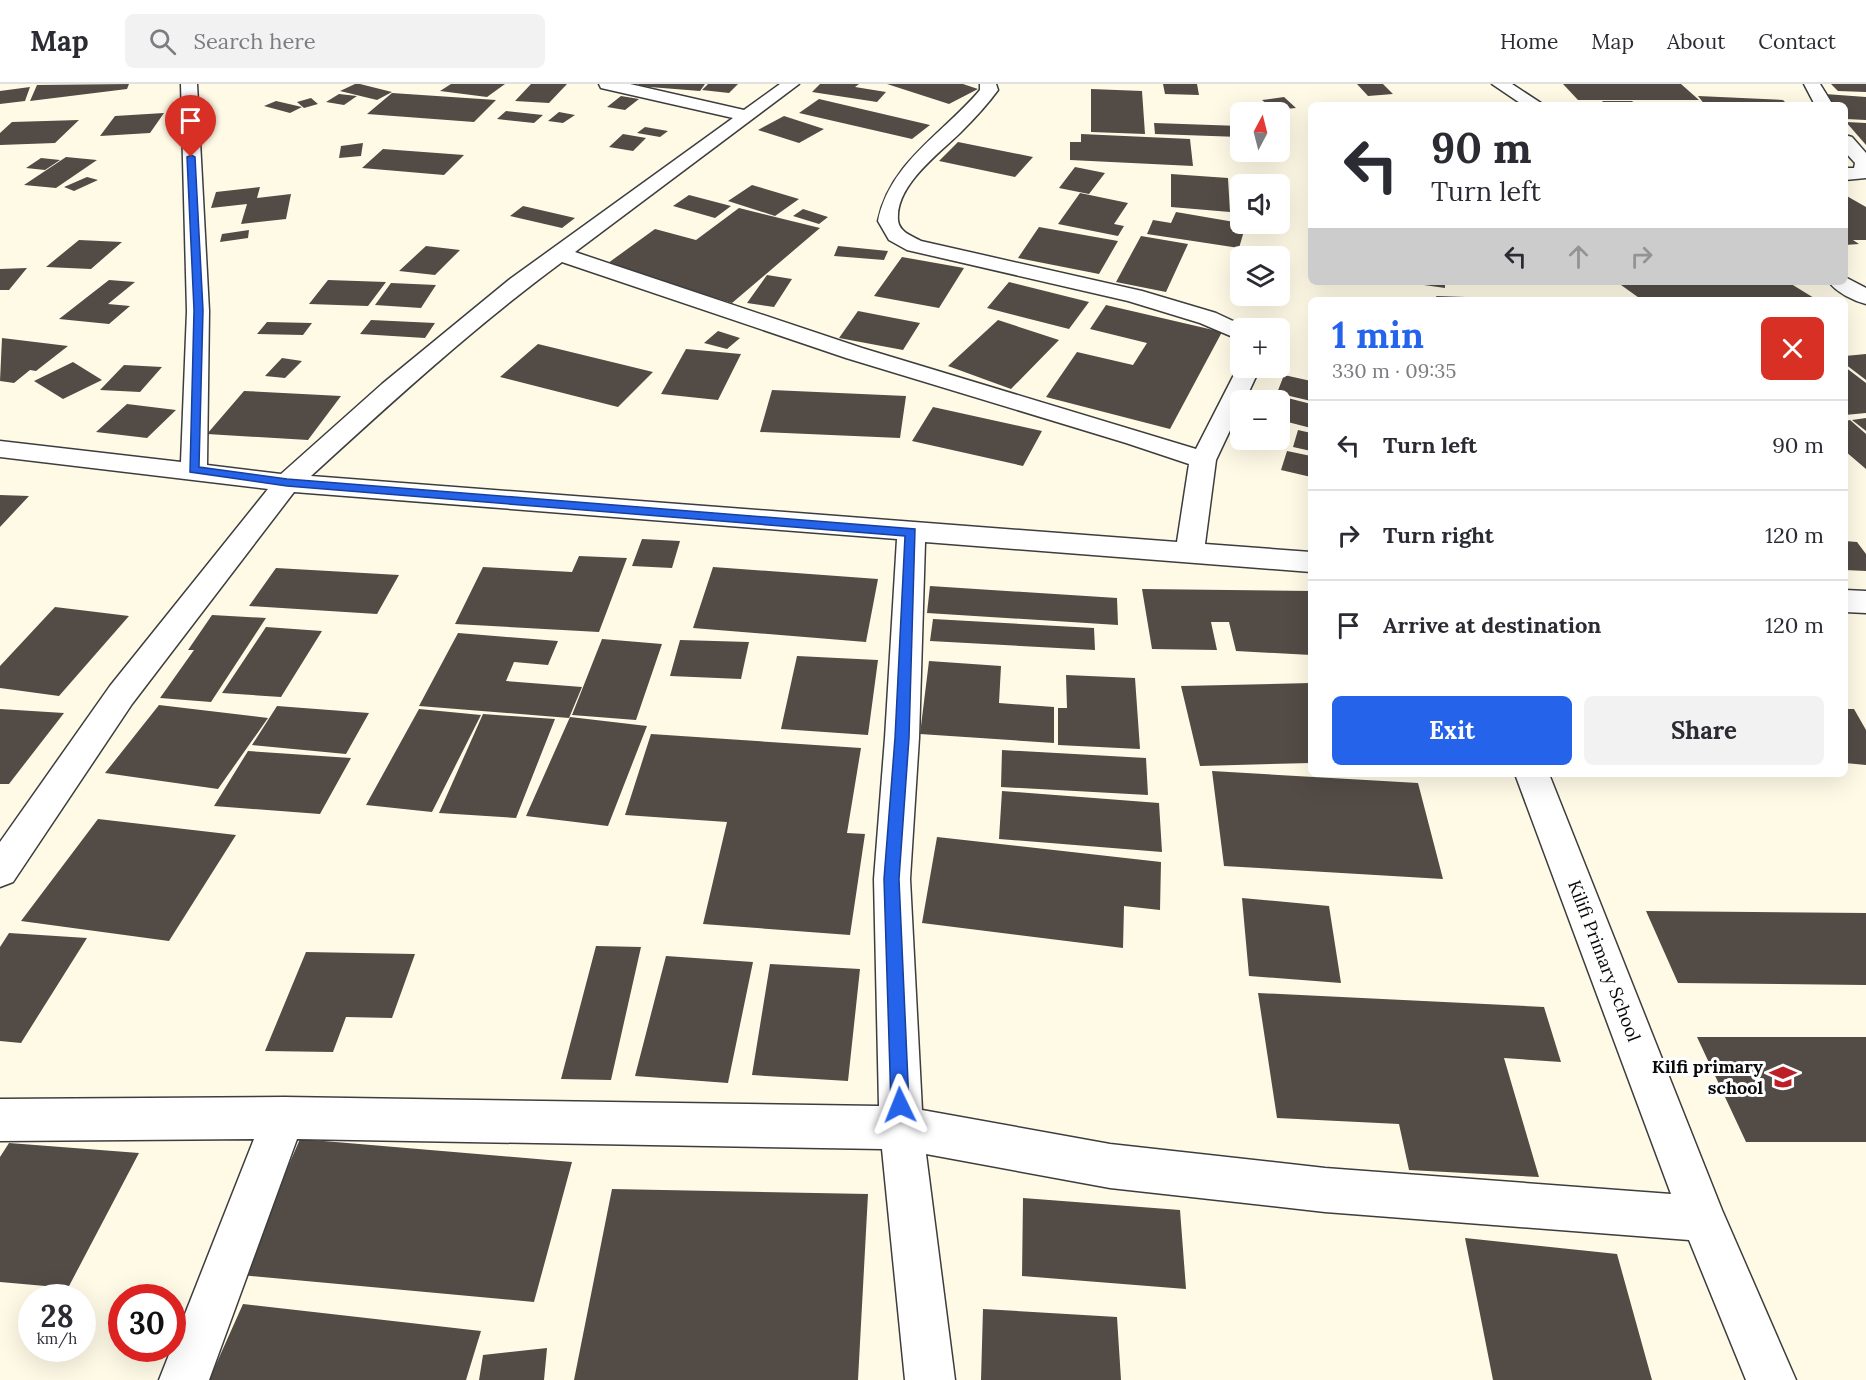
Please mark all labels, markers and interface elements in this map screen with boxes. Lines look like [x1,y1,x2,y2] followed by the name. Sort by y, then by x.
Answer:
[125,14,545,68] search box
[30,23,89,59] text: Map
[146,25,179,58] icon: search
[194,27,316,55] text: Search here
[1500,28,1558,55] text: Home
[1591,28,1634,55] text: Map
[1667,28,1725,55] text: About
[1758,28,1836,55] text: Contact
[165,95,216,157] pin
[1230,102,1290,162] north arrow
[1230,102,1290,450] map controls
[174,104,207,137] icon: arrive
[1431,121,1532,175] text: 90 m
[1332,126,1410,204] icon: left
[1230,174,1290,234] button: sound
[1431,174,1541,208] text: Turn left
[1499,240,1532,273] icon: left
[1562,240,1595,273] icon: ahead
[1625,240,1658,273] icon: right
[1230,246,1290,306] button: layers
[1332,312,1424,358] text: 1 min
[1761,317,1824,380] button: close
[1230,318,1290,378] button: +
[1332,358,1456,383] text: 330 m · 09:35
[1230,390,1290,450] button: −
[1332,429,1365,462] icon: left
[1383,431,1477,459] text: Turn left
[1772,431,1824,459] text: 90 m
[1332,519,1365,552] icon: right
[1383,521,1494,549] text: Turn right
[1765,521,1824,549] text: 120 m
[1332,609,1365,642] icon: arrive
[1383,611,1601,639] text: Arrive at destination
[1765,611,1824,639] text: 120 m
[1332,696,1572,765] button: Exit
[1584,696,1824,765] button: Share
[1563,877,1646,1045] street label: Kilifi Primary School
[1652,1055,1763,1099] place label: Kilfi primary school
[1768,1062,1798,1092] school or university icon: Kilfi primary school
[868,1073,932,1137] position arrow
[108,1284,186,1362] speed limit sign: 30
[40,1297,74,1335] text: 28
[37,1329,77,1348] text: km/h

